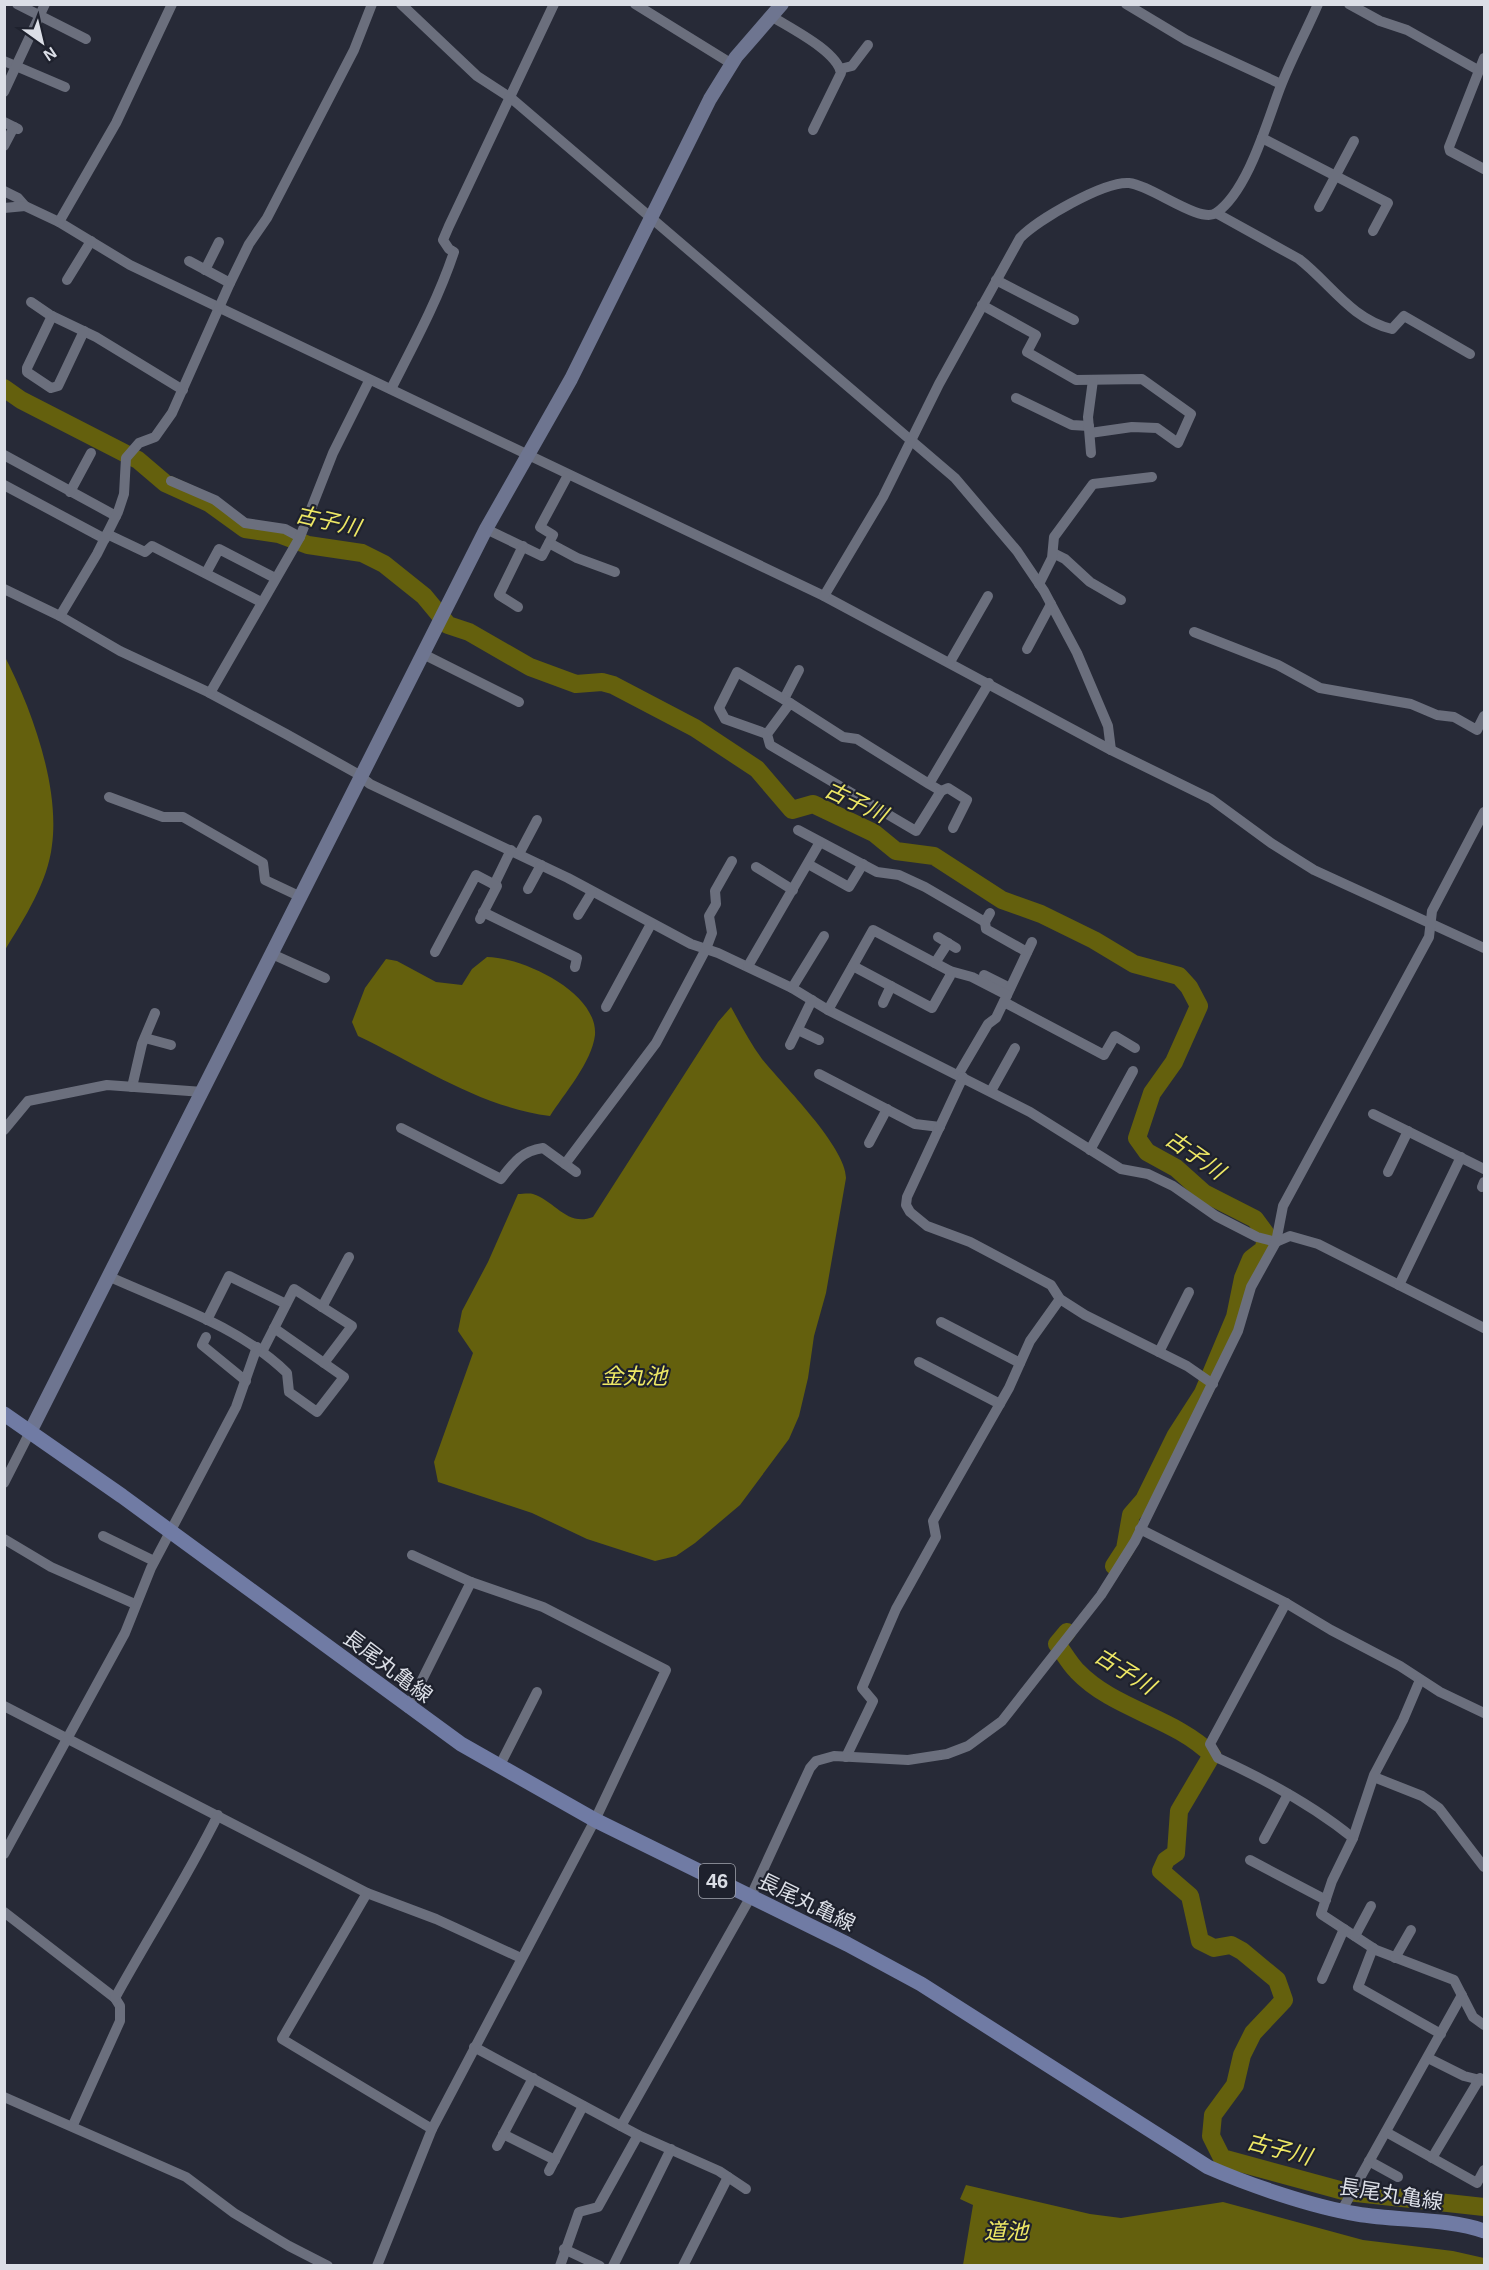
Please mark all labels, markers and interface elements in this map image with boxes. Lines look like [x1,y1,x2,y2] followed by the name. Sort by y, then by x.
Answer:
[12,12,72,72] north arrow
[41,44,60,64] text: N
[293,501,365,541] water label: 古子川
[821,777,893,828] water label: 古子川
[1161,1126,1231,1185] water label: 古子川
[601,1364,669,1389] water label: 金丸池
[339,1625,437,1707] street label: 長尾丸亀線
[1090,1643,1161,1700] water label: 古子川
[699,1864,735,1898] road number: 46
[755,1869,859,1935] street label: 長尾丸亀線
[1244,2128,1316,2170] water label: 古子川
[1337,2174,1445,2214] street label: 長尾丸亀線
[984,2219,1030,2244] water label: 道池

